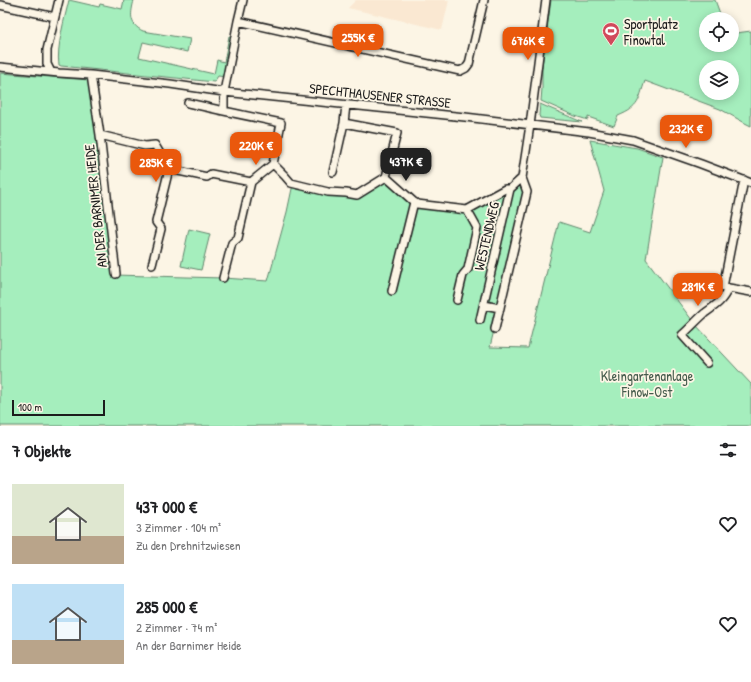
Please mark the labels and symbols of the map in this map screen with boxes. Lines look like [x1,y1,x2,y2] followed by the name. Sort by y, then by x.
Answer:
[623,14,678,49] place label: Sportplatz Finowtal
[601,21,621,46] sports icon: Sportplatz Finowtal
[325,24,391,58] pin: 255K €
[495,27,561,61] pin: 676K €
[308,78,452,112] street label: SPECHTHAUSENER STRASSE
[653,115,719,149] pin: 232K €
[223,132,289,166] pin: 220K €
[79,143,111,269] street label: AN DER BARNIMER HEIDE
[373,148,439,182] pin: 437K €
[123,149,189,183] pin: 285K €
[469,200,503,272] street label: WESTENDWEG
[665,273,731,307] pin: 281K €
[601,366,694,401] park label: Kleingartenanlage Finow-Ost
[12,398,105,417] scale bar

